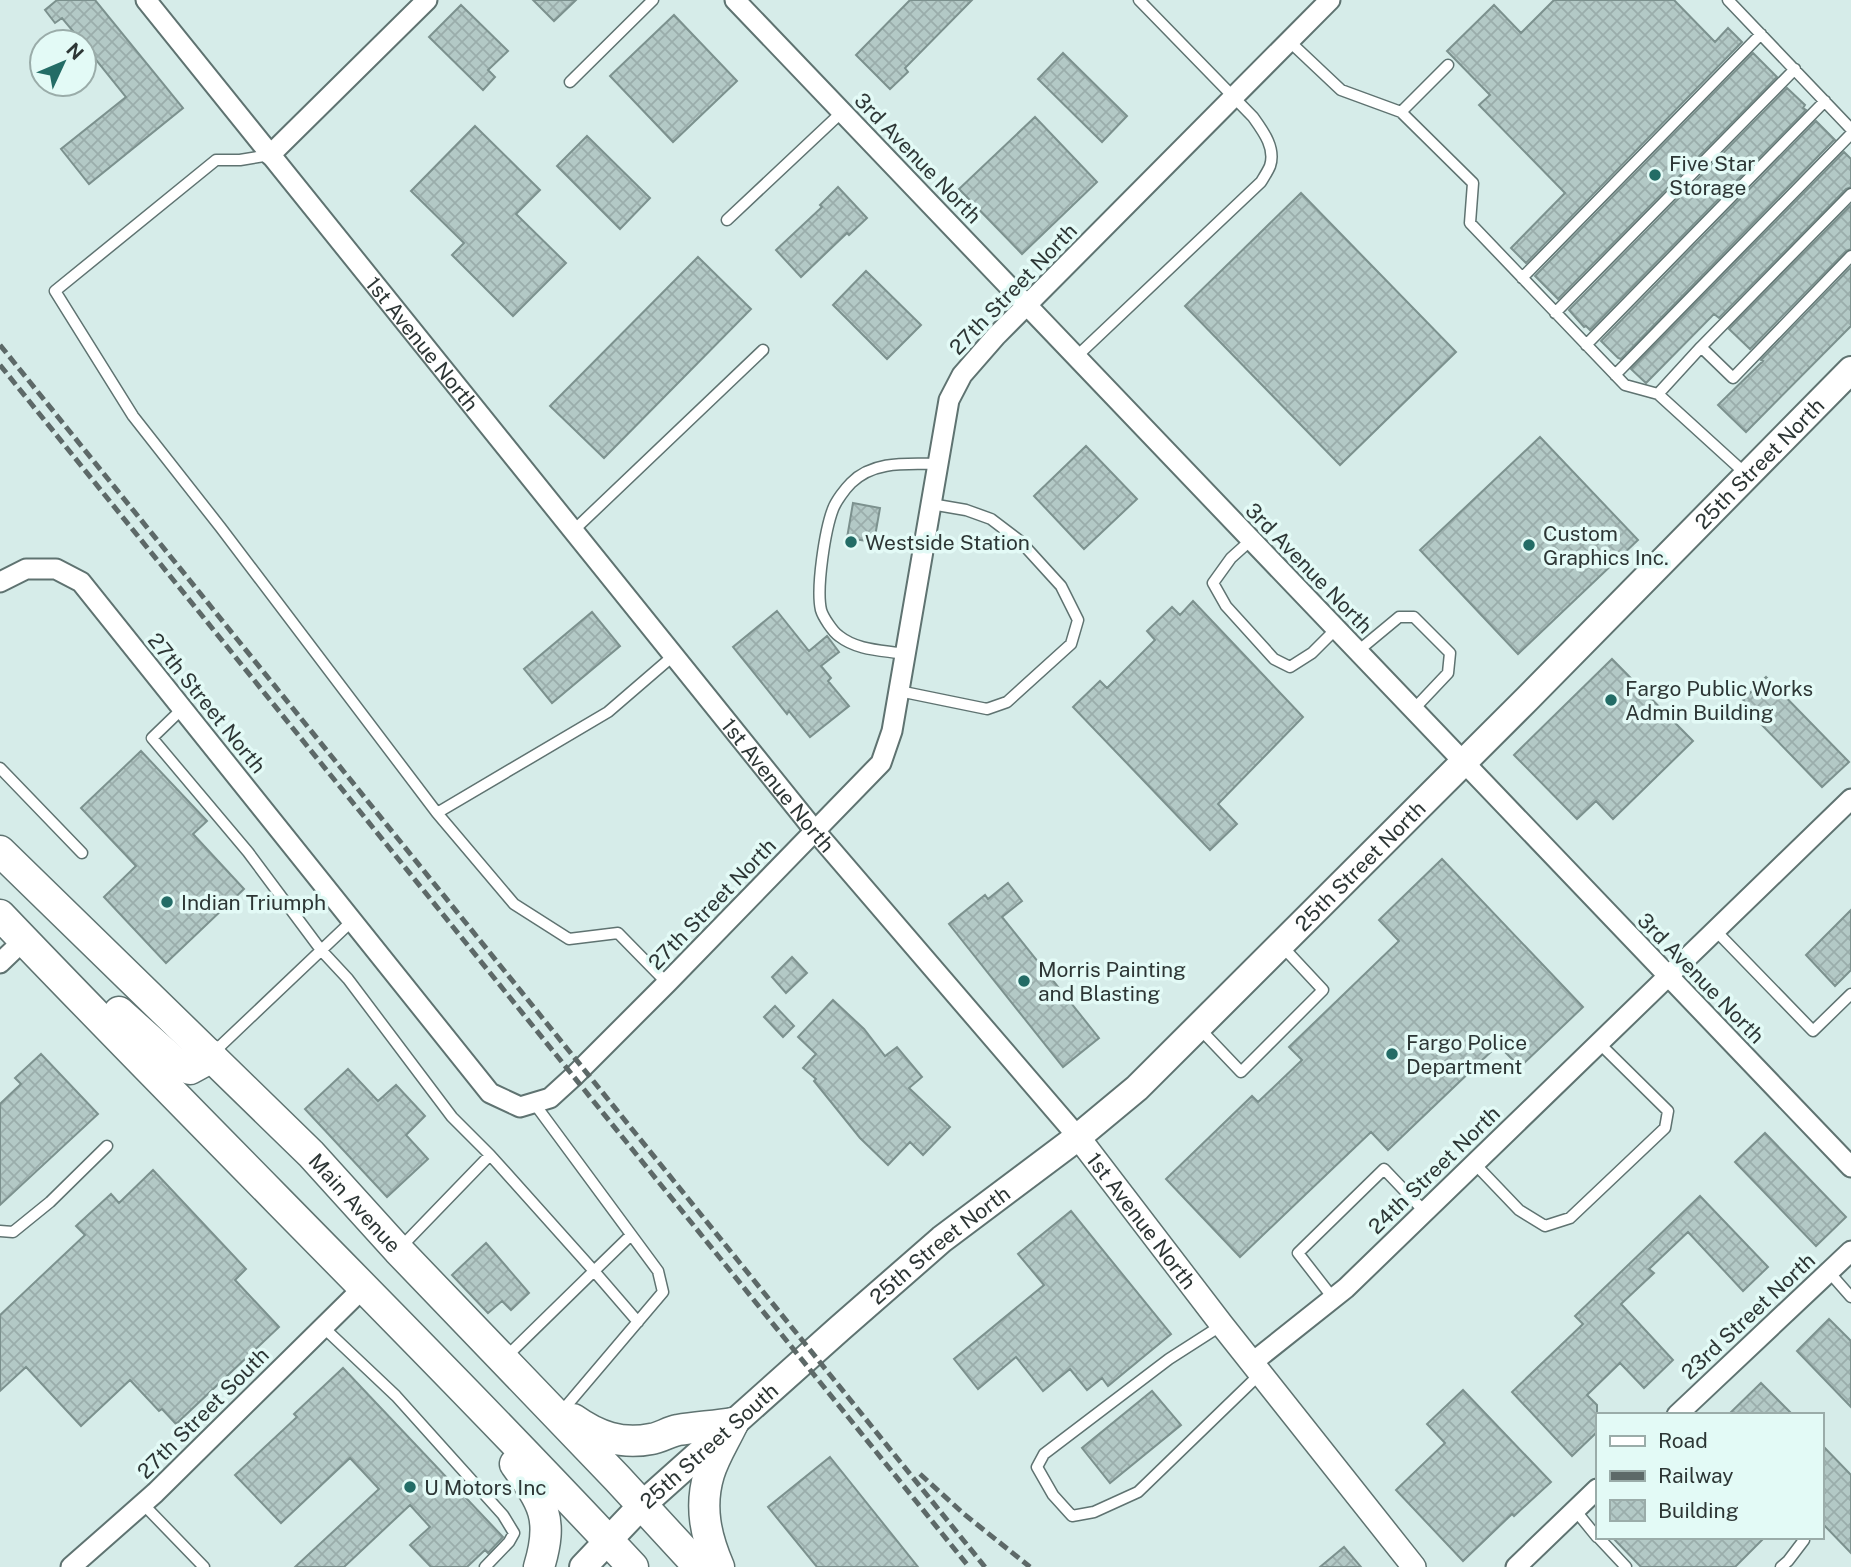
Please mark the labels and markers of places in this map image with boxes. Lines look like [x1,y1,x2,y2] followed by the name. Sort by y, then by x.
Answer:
[1669,151,1756,200] place label: Five Star Storage
[1647,167,1663,183] marker: Five Star Storage
[1543,521,1669,570] place label: Custom Graphics Inc.
[865,530,1030,555] place label: Westside Station
[843,534,859,550] marker: Westside Station
[1521,537,1537,553] marker: Custom Graphics Inc.
[1625,676,1813,725] place label: Fargo Public Works Admin Building
[1603,692,1619,708] marker: Fargo Public Works Admin Building
[181,890,326,915] place label: Indian Triumph
[159,894,175,910] marker: Indian Triumph
[1038,957,1186,1006] place label: Morris Painting and Blasting
[1016,973,1032,989] marker: Morris Painting and Blasting
[1406,1030,1527,1079] place label: Fargo Police Department
[1384,1046,1400,1062] marker: Fargo Police Department
[424,1475,547,1500] place label: U Motors Inc
[402,1479,418,1495] marker: U Motors Inc

